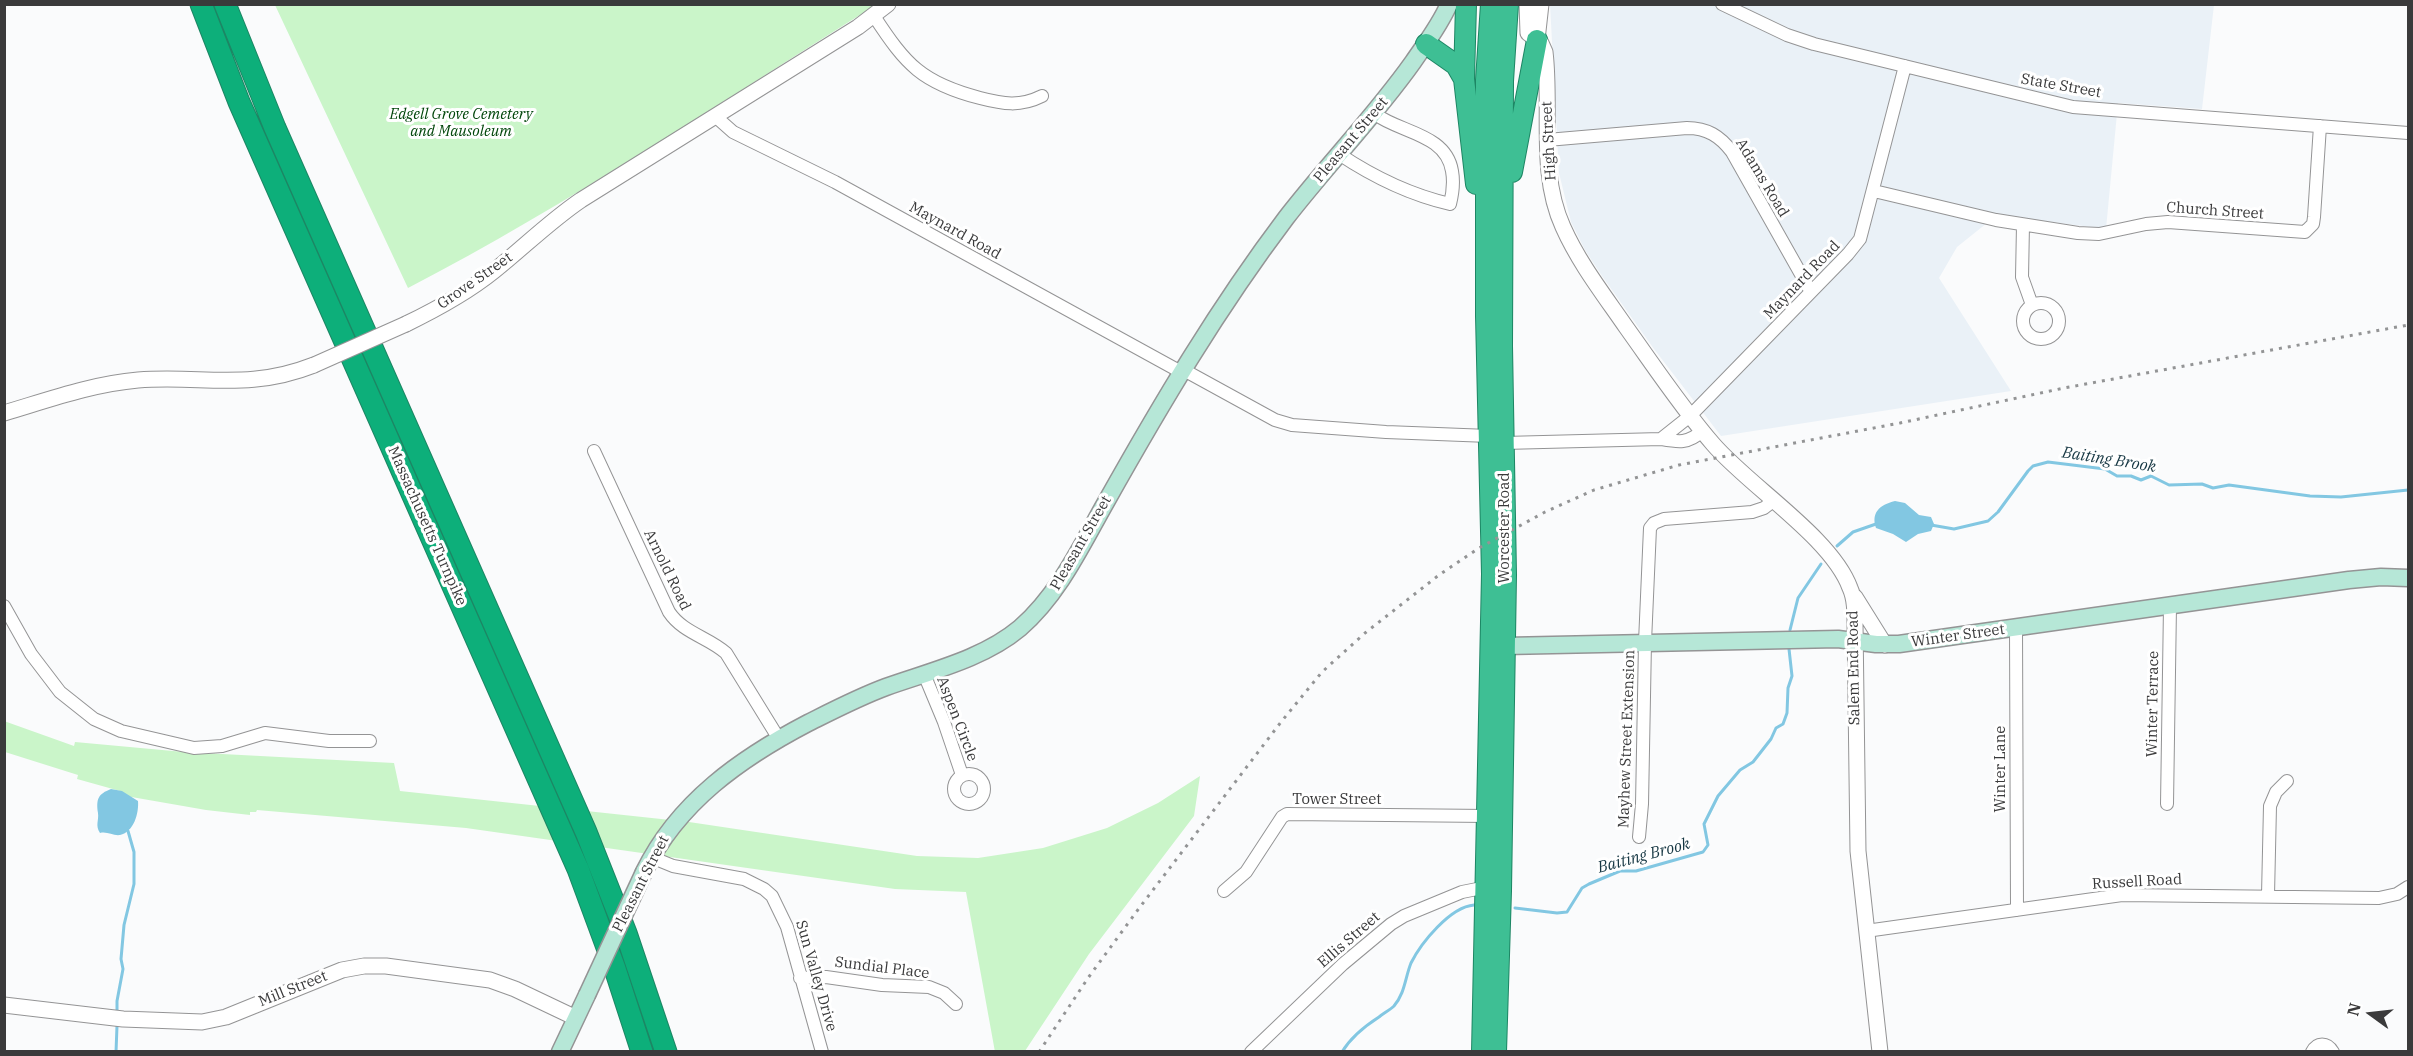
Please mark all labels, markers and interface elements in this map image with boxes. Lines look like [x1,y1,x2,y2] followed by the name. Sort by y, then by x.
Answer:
[2020,70,2102,102] street label: State Street
[1310,94,1392,186] street label: Pleasant Street
[1538,101,1560,181] street label: High Street
[390,106,532,141] park label: Edgell Grove Cemetery and Mausoleum
[1732,135,1792,221] street label: Adams Road
[906,198,1004,264] street label: Maynard Road
[2166,199,2264,223] street label: Church Street
[1760,237,1844,323] street label: Maynard Road
[434,249,516,313] street label: Grove Street
[2061,443,2157,477] water label: Baiting Brook
[384,444,470,608] street label: Massachusetts Turnpike
[1496,472,1514,584] street label: Worcester Road
[1047,492,1115,594] street label: Pleasant Street
[640,527,694,613] street label: Arnold Road
[1844,610,1864,726] street label: Salem End Road
[1910,621,2006,651] street label: Winter Street
[1615,650,1639,828] street label: Mayhew Street Extension
[2143,651,2163,757] street label: Winter Terrace
[933,674,981,764] street label: Aspen Circle
[1992,726,2010,812] street label: Winter Lane
[1292,791,1382,809] street label: Tower Street
[609,833,673,935] street label: Pleasant Street
[1596,834,1692,878] water label: Baiting Brook
[2092,871,2182,893] street label: Russell Road
[1314,908,1384,972] street label: Ellis Street
[792,918,840,1034] street label: Sun Valley Drive
[834,953,930,983] street label: Sundial Place
[256,967,330,1011] street label: Mill Street
[2341,984,2401,1044] north arrow
[2342,1001,2365,1018] text: N

